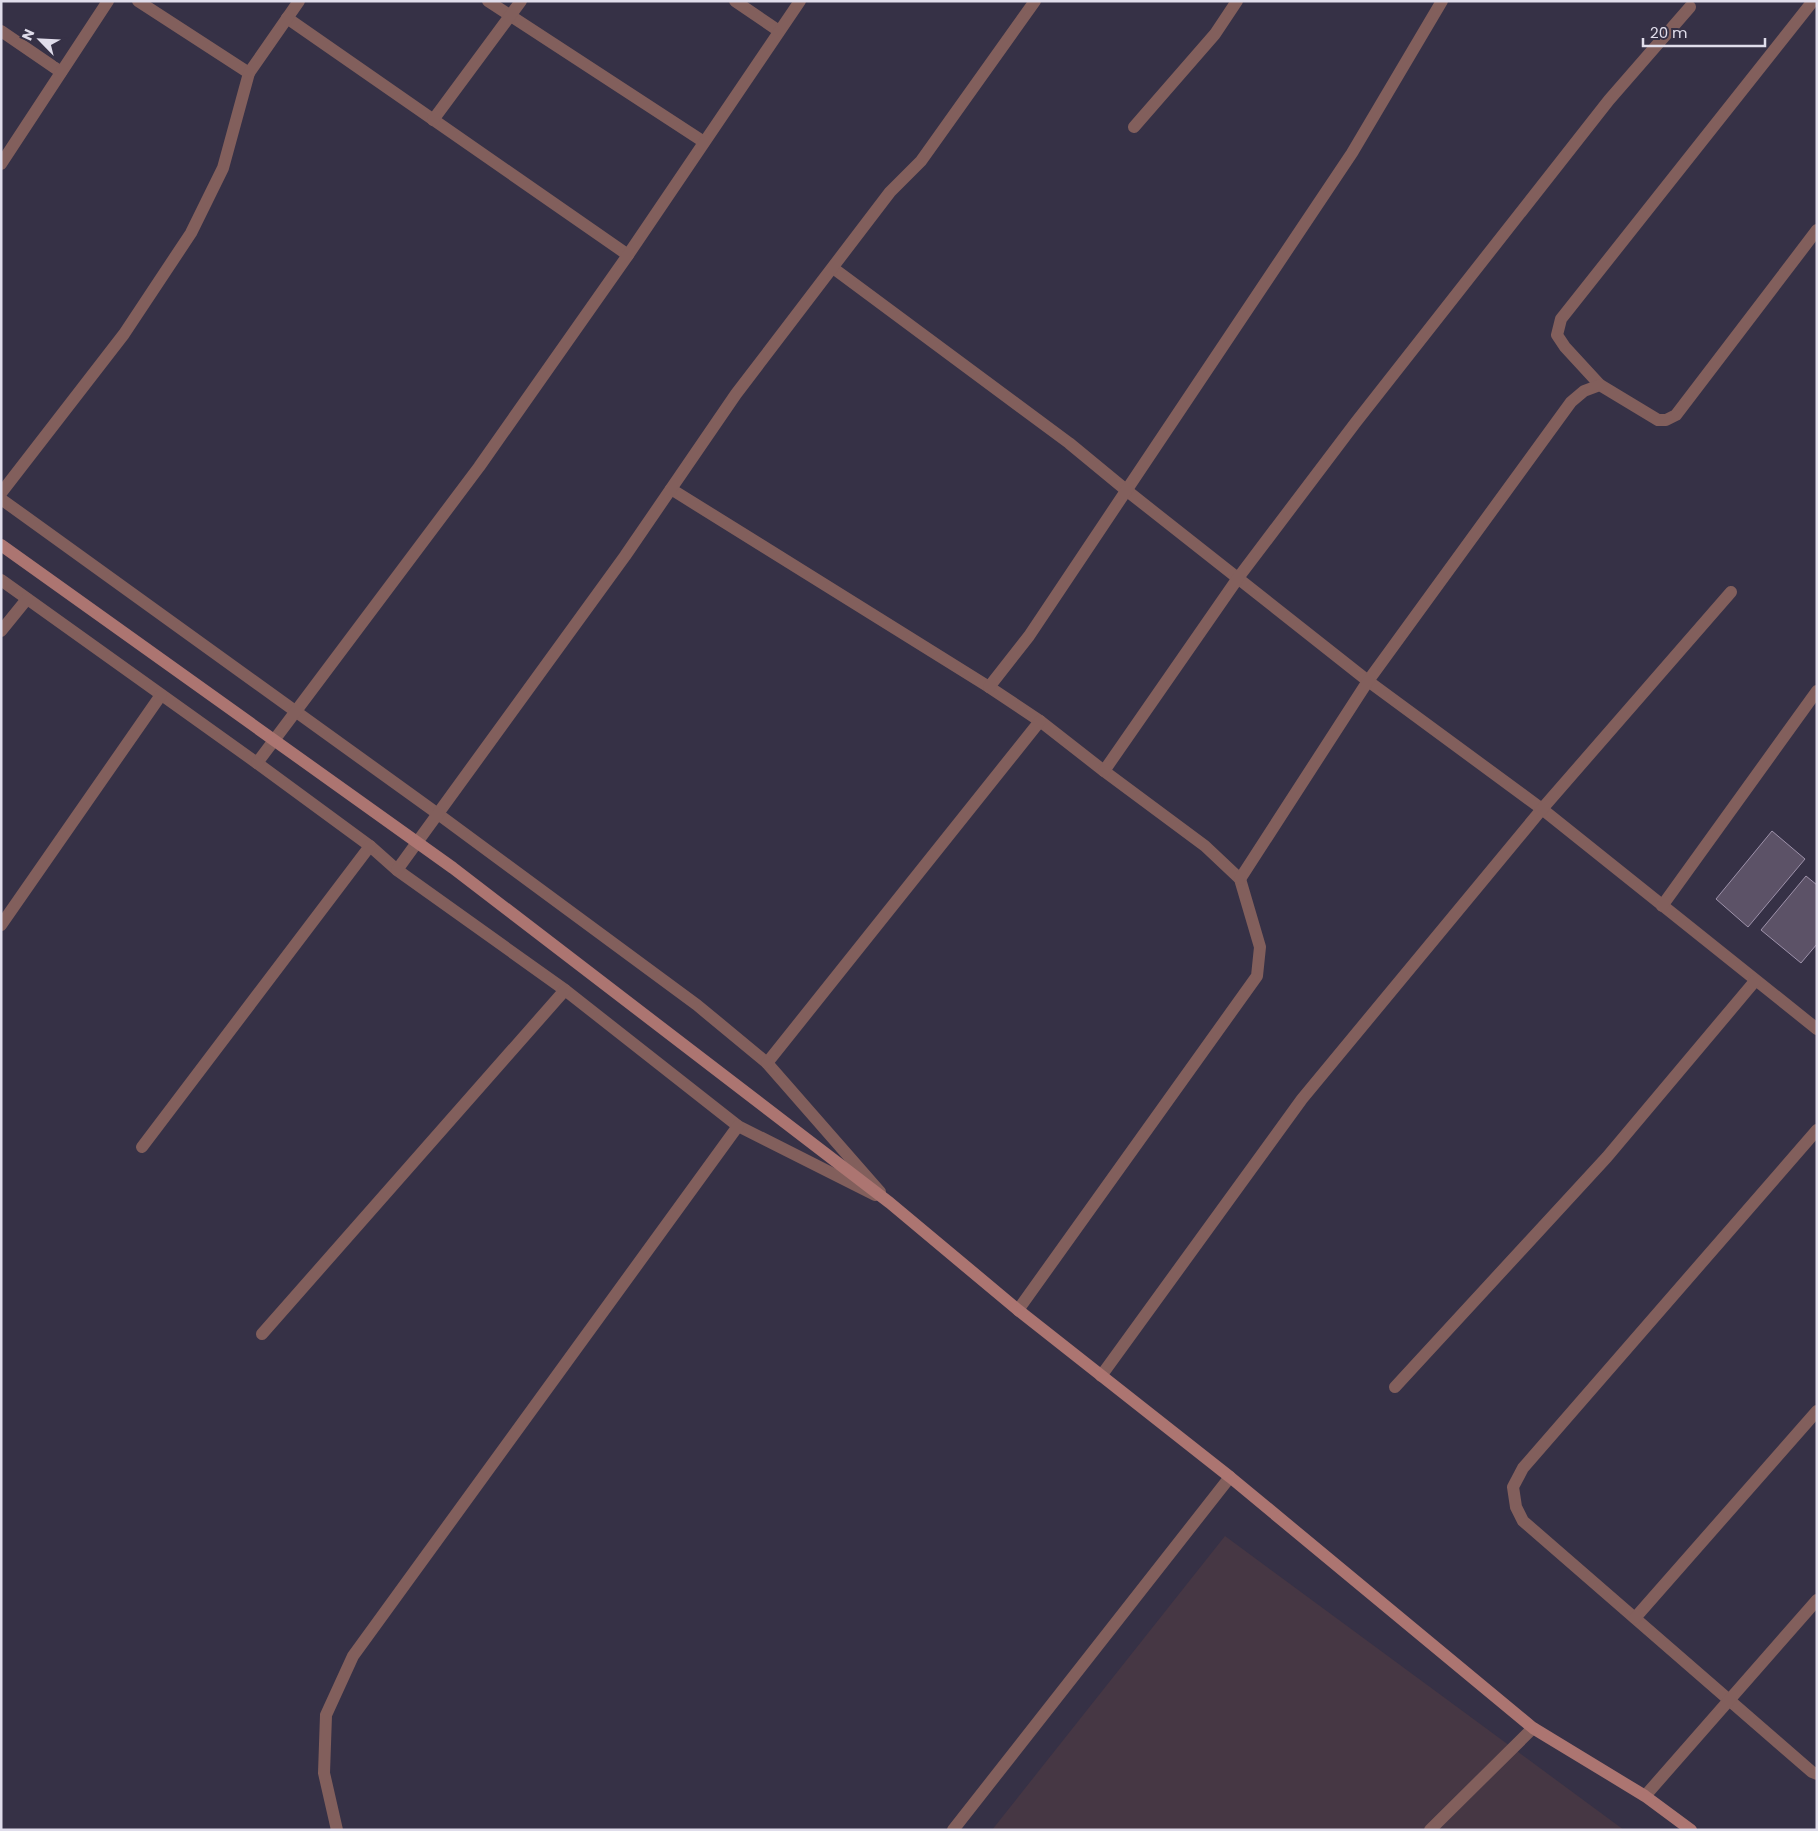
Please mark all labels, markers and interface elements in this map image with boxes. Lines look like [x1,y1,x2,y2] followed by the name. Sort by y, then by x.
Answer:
[15,15,65,65] north arrow
[1643,15,1766,47] scale bar
[1650,22,1688,43] text: 20 m
[17,26,39,44] text: N

